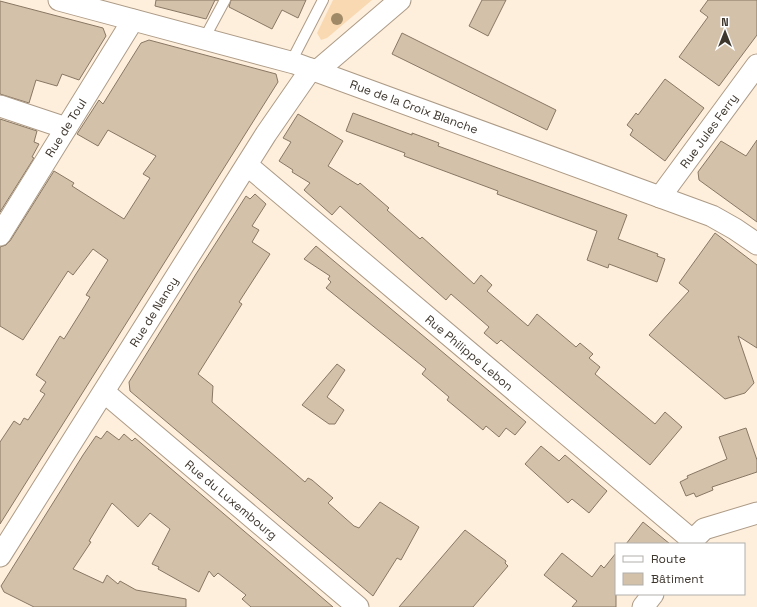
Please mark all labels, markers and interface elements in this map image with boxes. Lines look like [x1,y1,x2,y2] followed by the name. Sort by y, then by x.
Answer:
[705,12,745,52] north arrow
[721,15,729,29] text: N
[348,76,480,138] street label: Rue de la Croix Blanche
[676,90,742,172] street label: Rue Jules Ferry
[42,96,90,160] street label: Rue de Toul
[126,274,182,350] street label: Rue de Nancy
[422,311,516,395] street label: Rue Philippe Lebon
[182,457,280,543] street label: Rue du Luxembourg
[615,543,745,595] legend
[651,551,686,567] text: Route
[651,571,704,587] text: Bâtiment

